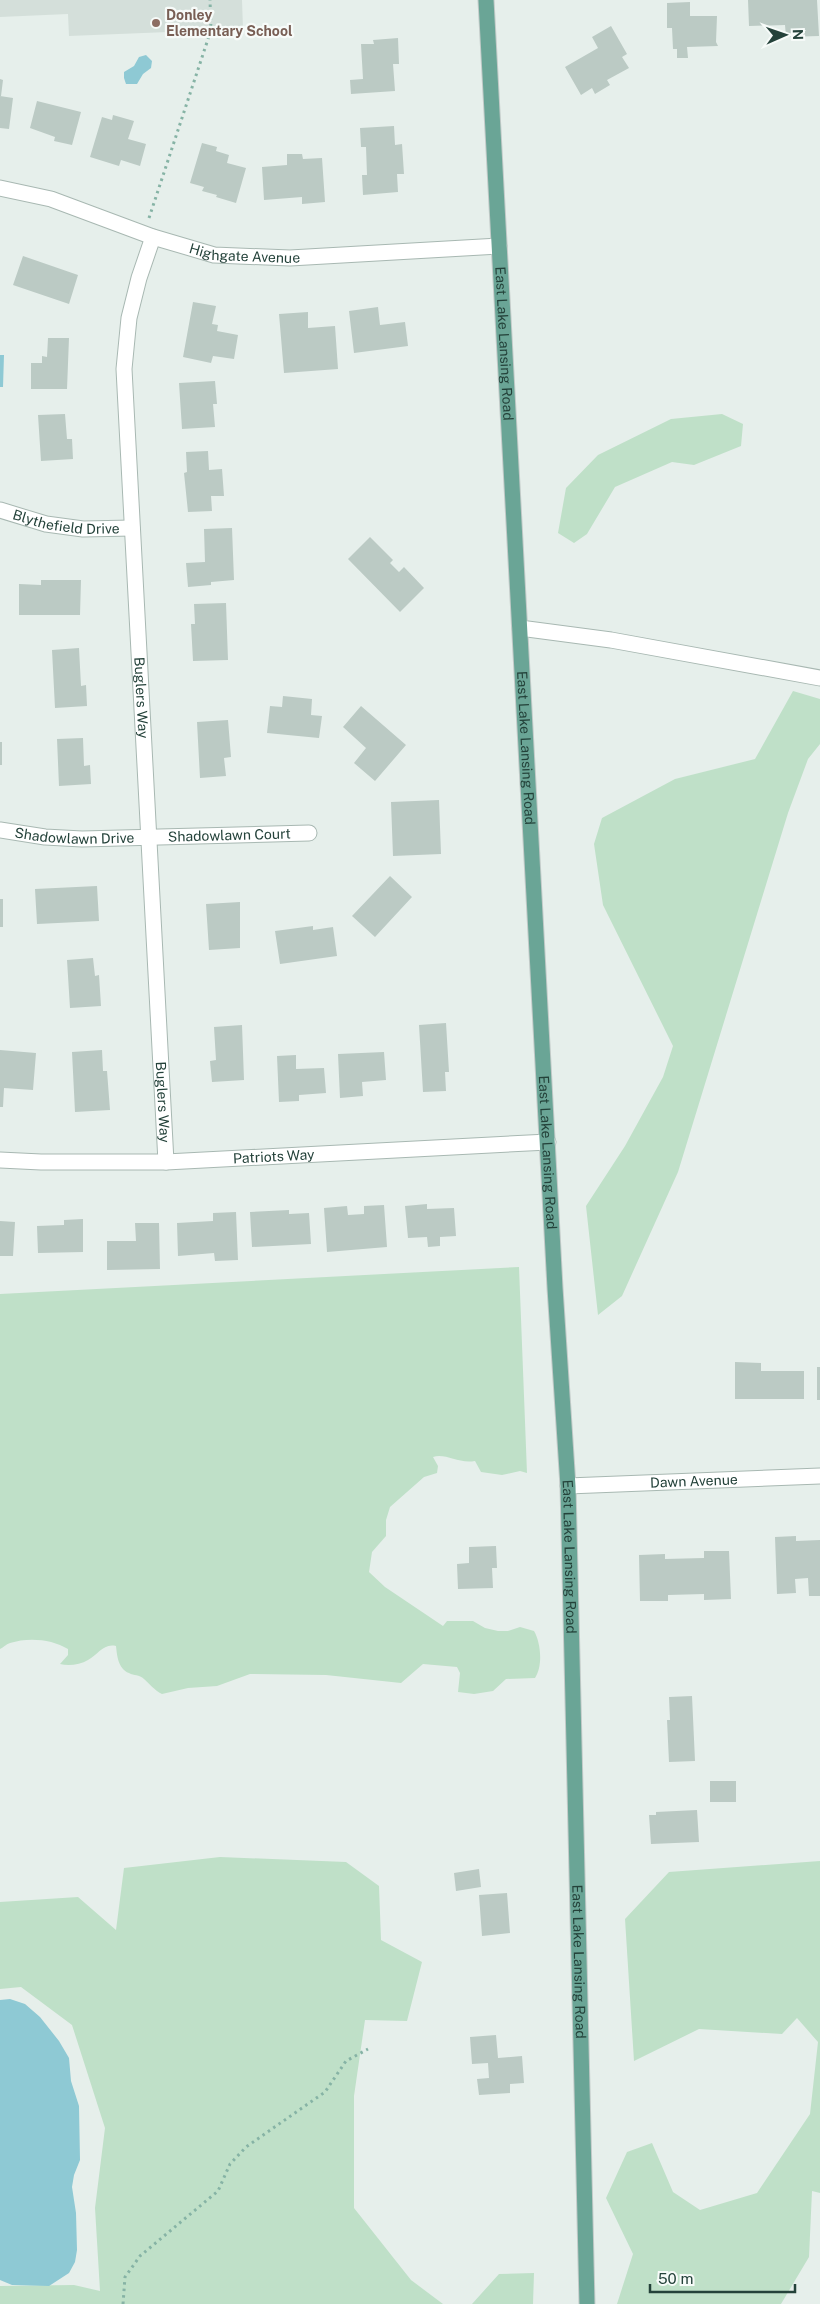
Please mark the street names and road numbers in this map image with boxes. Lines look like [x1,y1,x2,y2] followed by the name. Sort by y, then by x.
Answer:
[187,240,301,266] street label: Highgate Avenue
[492,266,517,421] street label: East Lake Lansing Road
[11,506,120,537] street label: Blythefield Drive
[131,657,152,739] street label: Buglers Way
[514,671,538,825] street label: East Lake Lansing Road
[14,824,135,847] street label: Shadowlawn Drive
[168,825,291,845] street label: Shadowlawn Court
[153,1061,173,1144] street label: Buglers Way
[536,1075,560,1230] street label: East Lake Lansing Road
[233,1146,315,1166] street label: Patriots Way
[650,1471,738,1491] street label: Dawn Avenue
[560,1479,579,1634] street label: East Lake Lansing Road
[569,1884,589,2039] street label: East Lake Lansing Road

